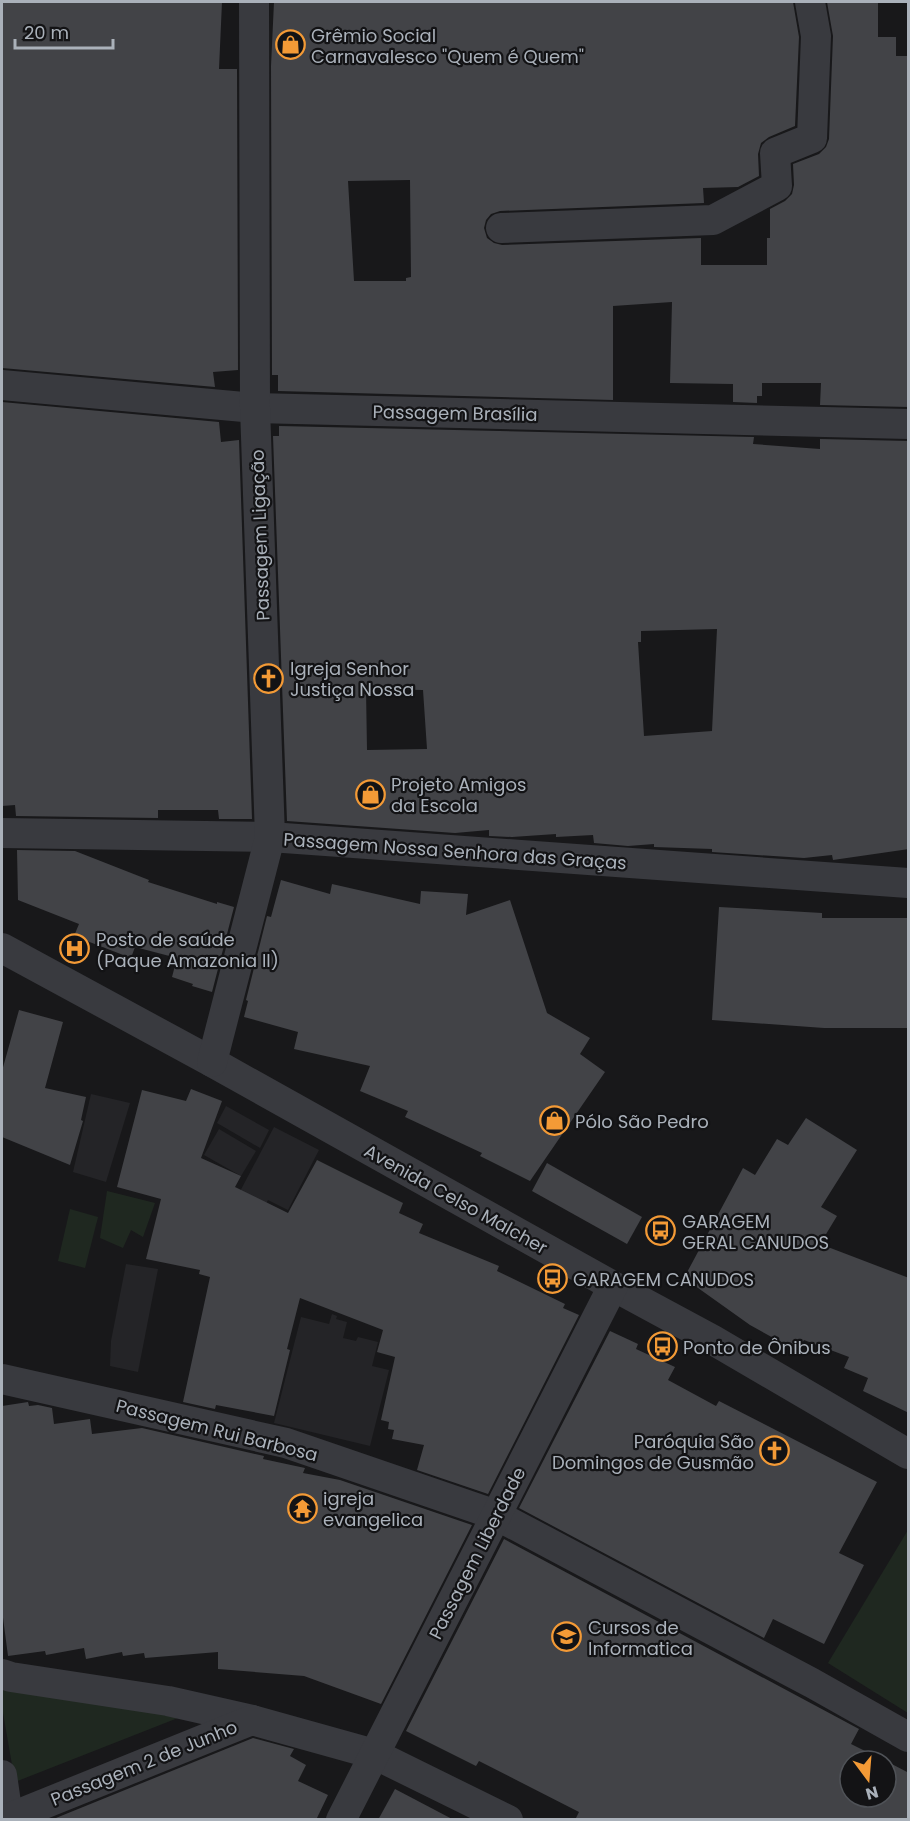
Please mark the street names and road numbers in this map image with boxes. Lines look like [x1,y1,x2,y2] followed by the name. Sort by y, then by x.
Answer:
[372,399,538,427] street label: Passagem Brasília
[245,449,275,621] street label: Passagem Ligação
[283,827,627,875] street label: Passagem Nossa Senhora das Graças
[360,1138,552,1260] street label: Avenida Celso Malcher
[114,1393,320,1467] street label: Passagem Rui Barbosa
[423,1463,531,1643] street label: Passagem Liberdade
[47,1714,241,1812] street label: Passagem 2 de Junho

